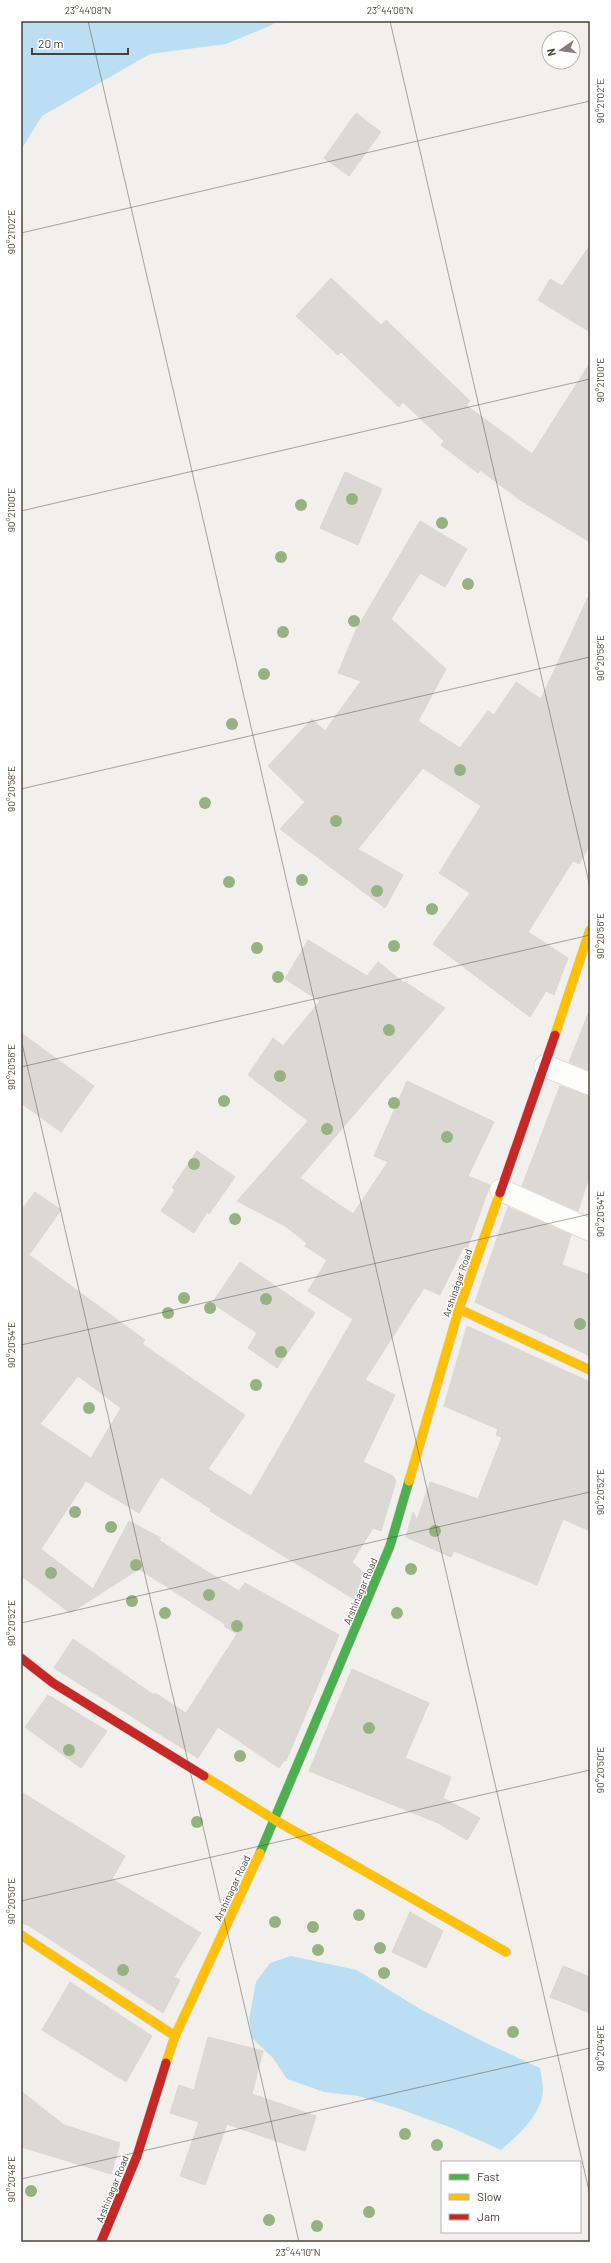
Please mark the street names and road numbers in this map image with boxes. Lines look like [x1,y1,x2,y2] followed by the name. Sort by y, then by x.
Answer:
[440,1247,474,1319] street label: Arshinagar Road
[341,1556,379,1626] street label: Arshinagar Road
[212,1853,252,1923] street label: Arshinagar Road
[93,2154,131,2224] street label: Arshinagar Road

